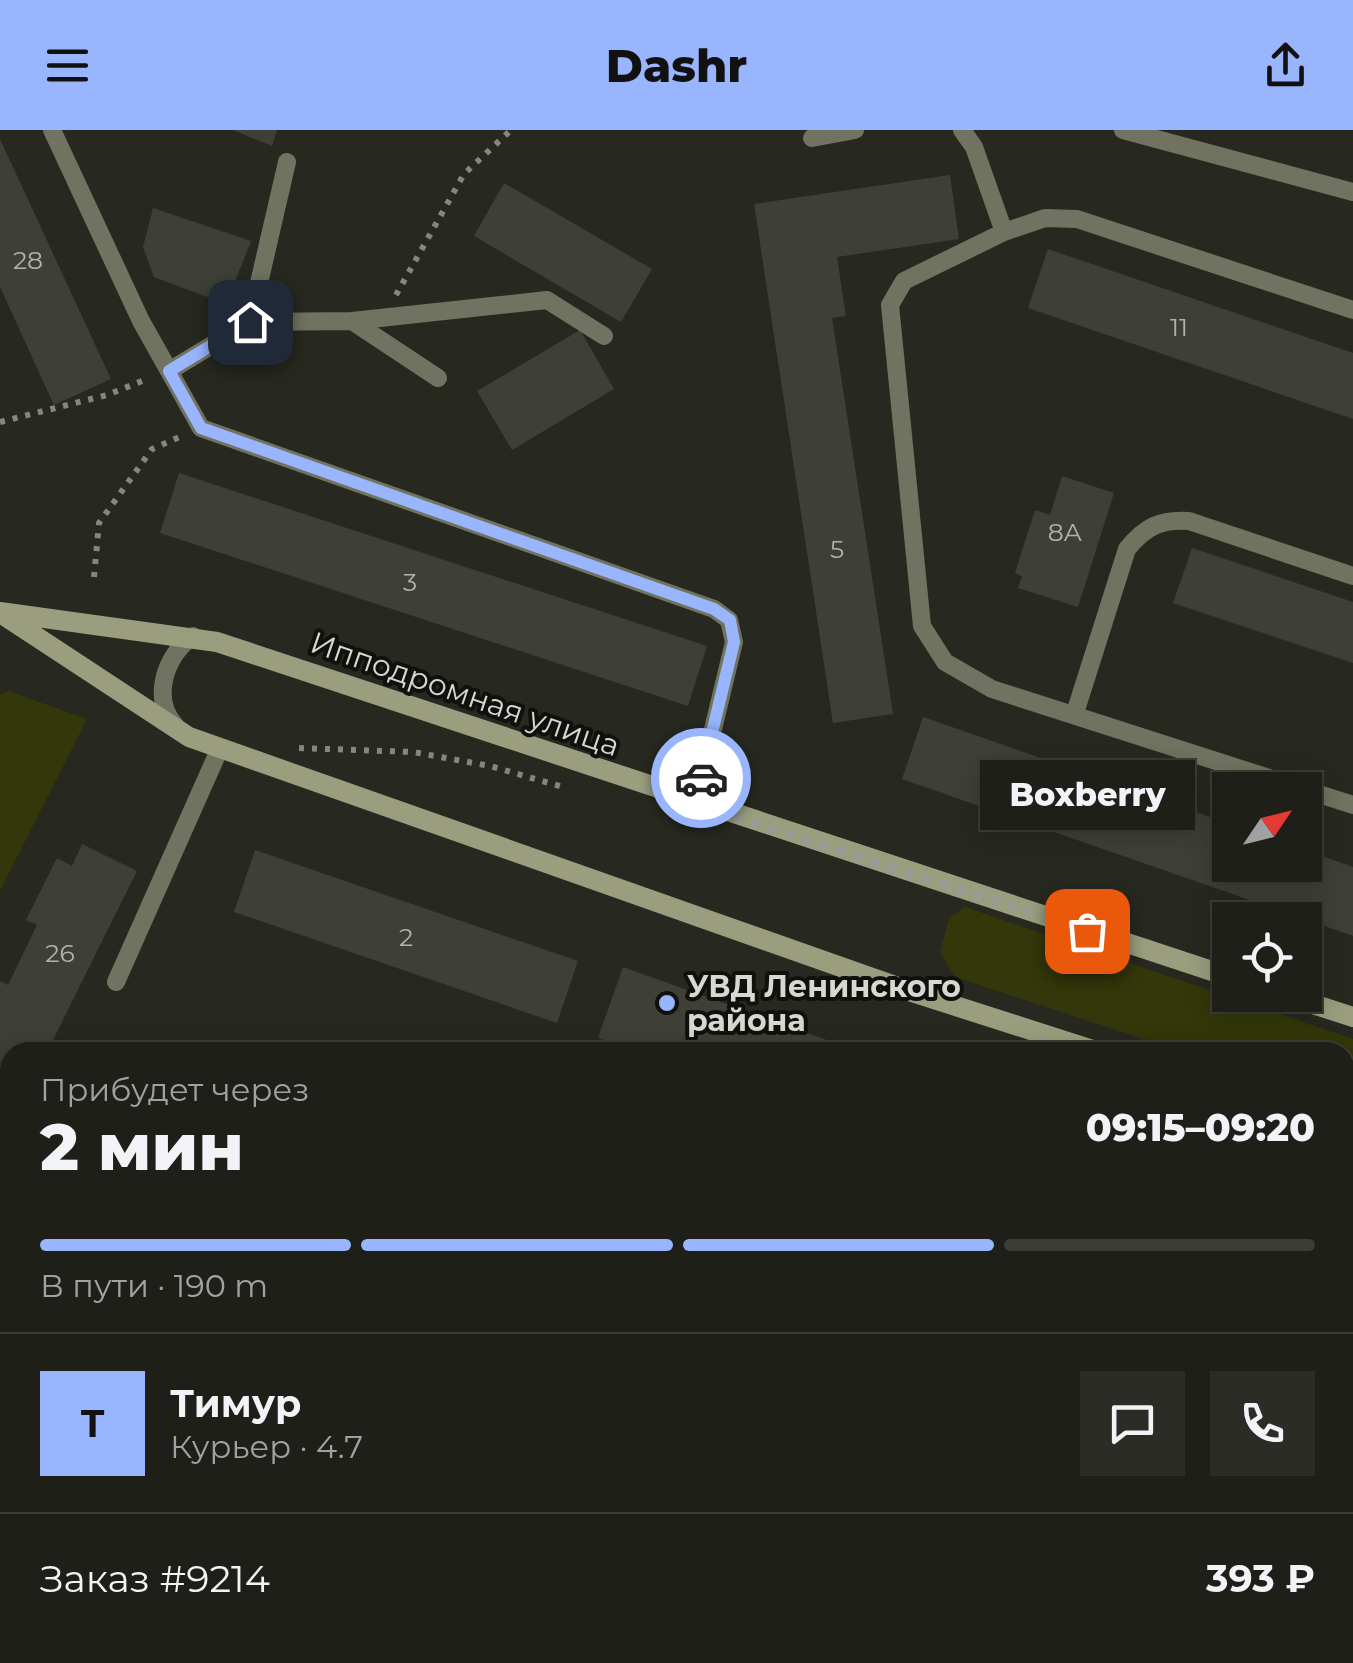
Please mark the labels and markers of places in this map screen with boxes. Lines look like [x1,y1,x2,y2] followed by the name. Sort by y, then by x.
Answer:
[208,280,293,365] pin
[980,761,1194,831] callout: Boxberry
[1045,889,1130,974] pin
[687,968,961,1039] place label: УВД Ленинского района
[656,992,678,1014] marker: УВД Ленинского района

